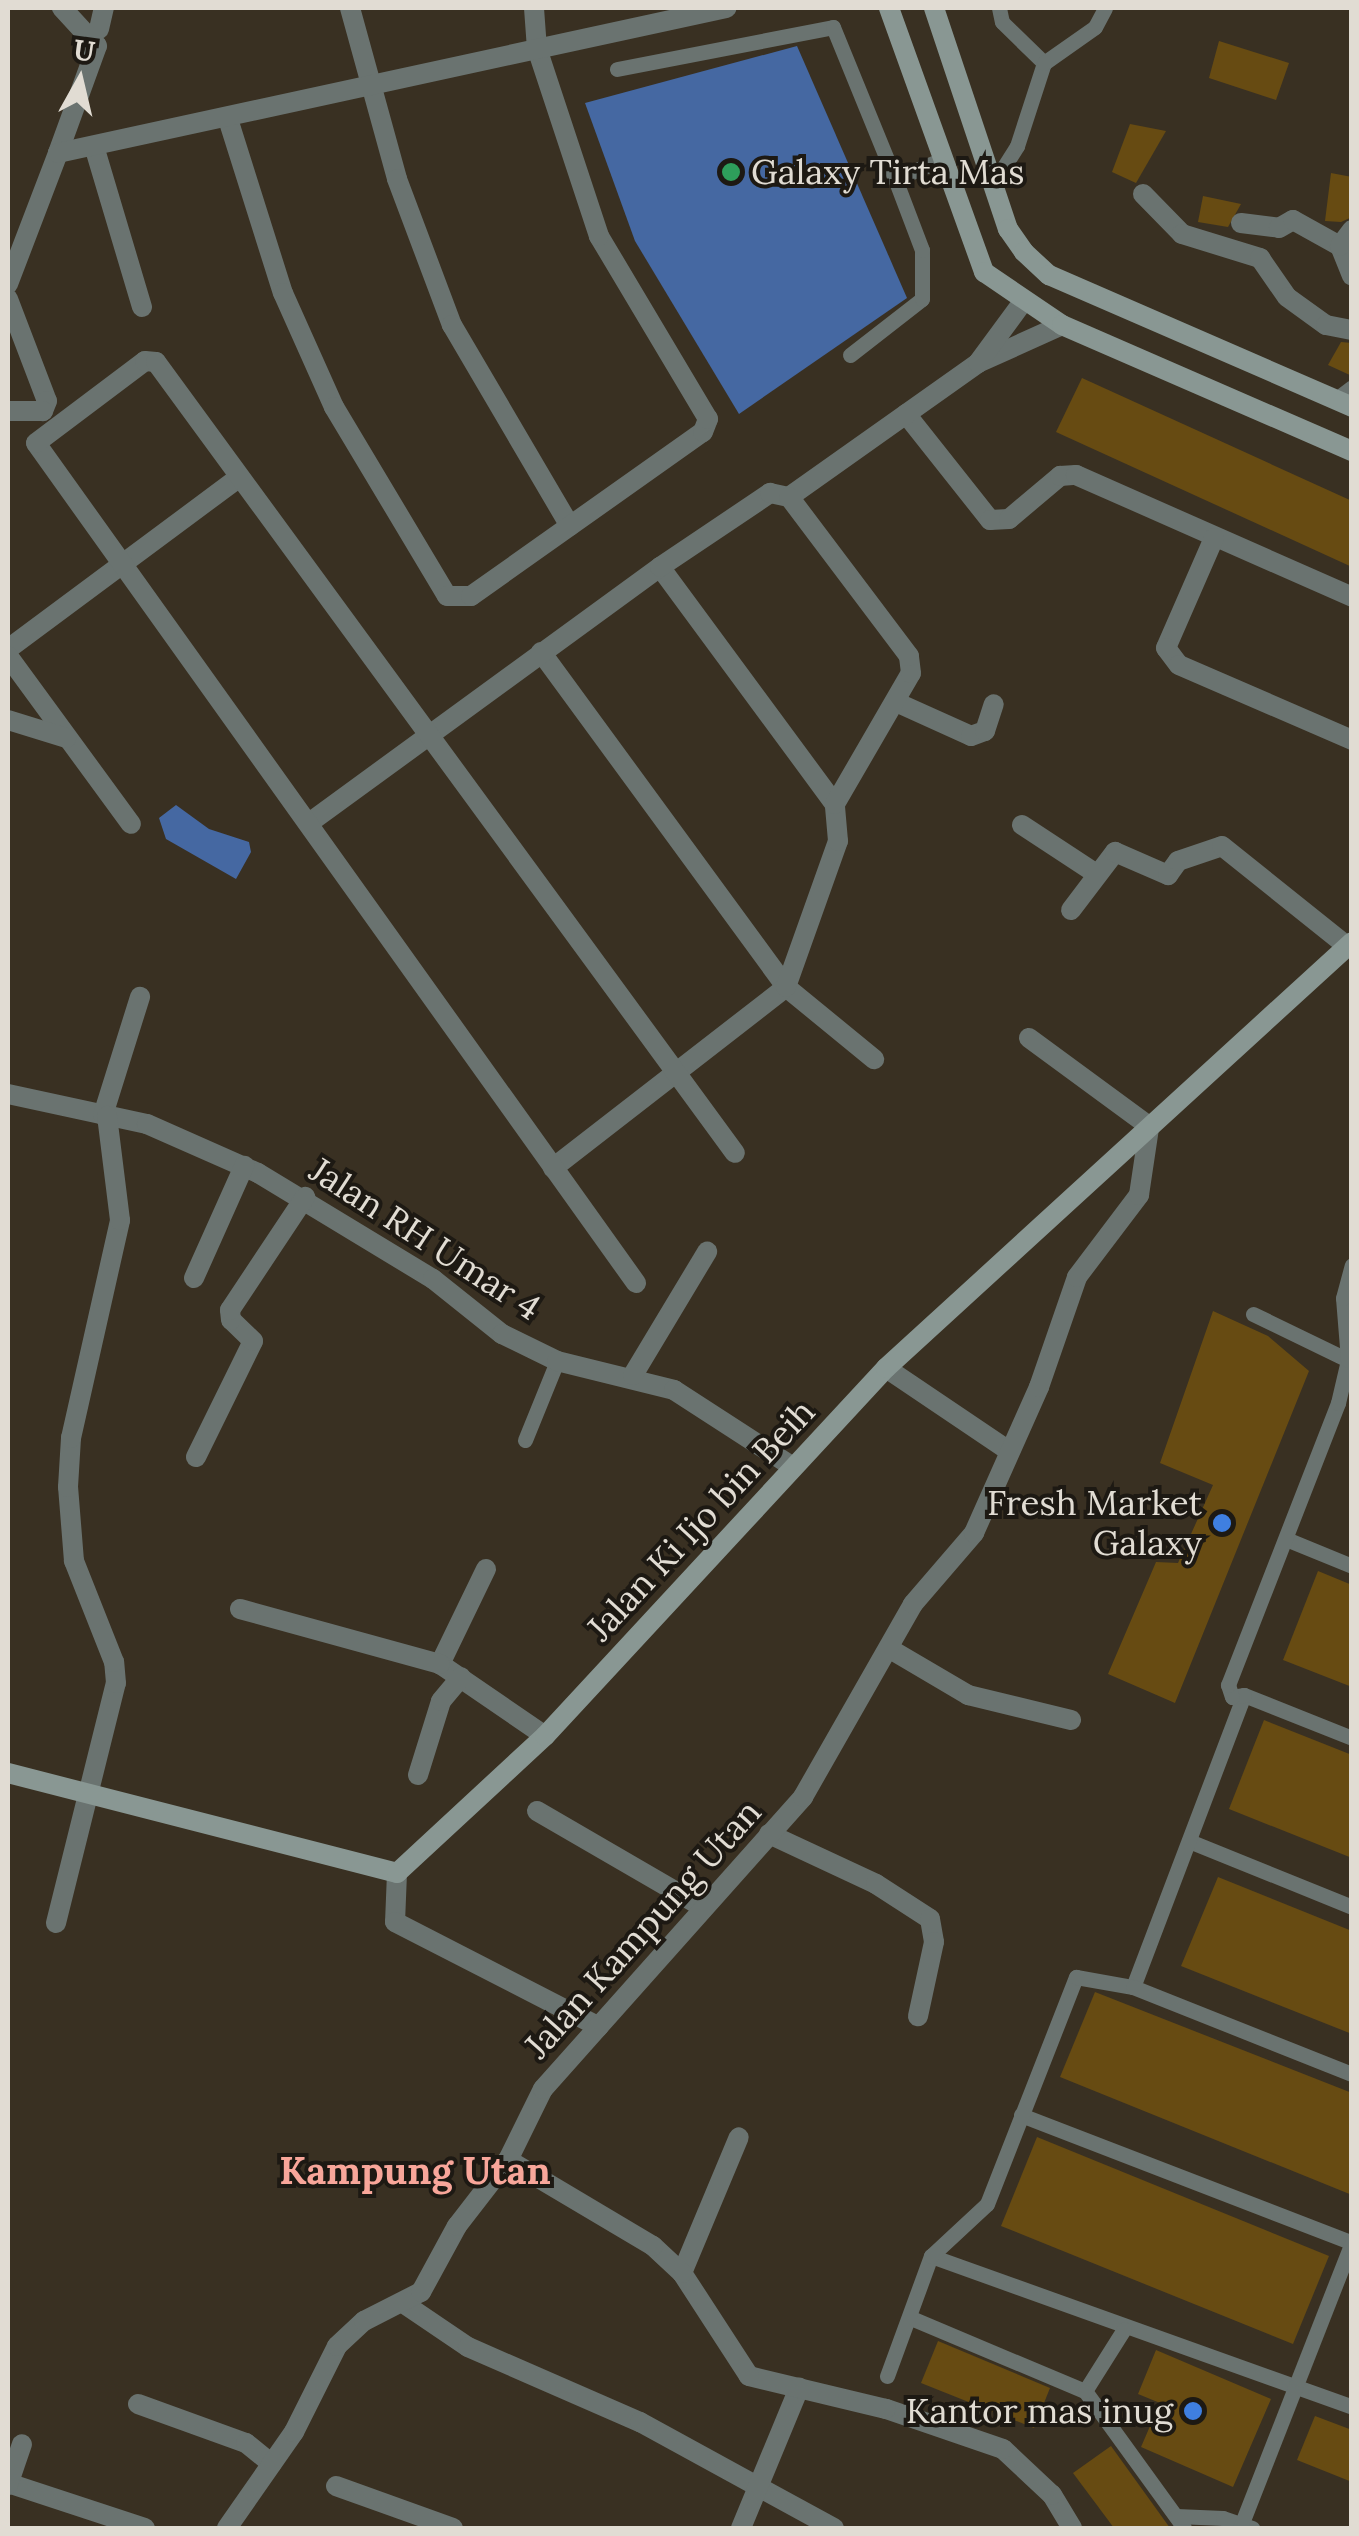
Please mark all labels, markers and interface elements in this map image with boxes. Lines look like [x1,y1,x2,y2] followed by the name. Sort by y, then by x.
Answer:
[30,30,130,130] north arrow
[71,31,97,70] text: U
[751,151,1024,193] place label: Galaxy Tirta Mas
[720,161,742,183] marker: Galaxy Tirta Mas
[302,1149,548,1329] street label: Jalan RH Umar 4
[579,1391,823,1649] street label: Jalan Ki Ijo bin Beih
[987,1482,1202,1564] place label: Fresh Market Galaxy
[1211,1512,1233,1534] marker: Fresh Market Galaxy
[516,1791,770,2067] street label: Jalan Kampung Utan
[279,2148,551,2194] district label: Kampung Utan
[906,2390,1173,2432] place label: Kantor mas inug
[1182,2400,1204,2422] marker: Kantor mas inug

